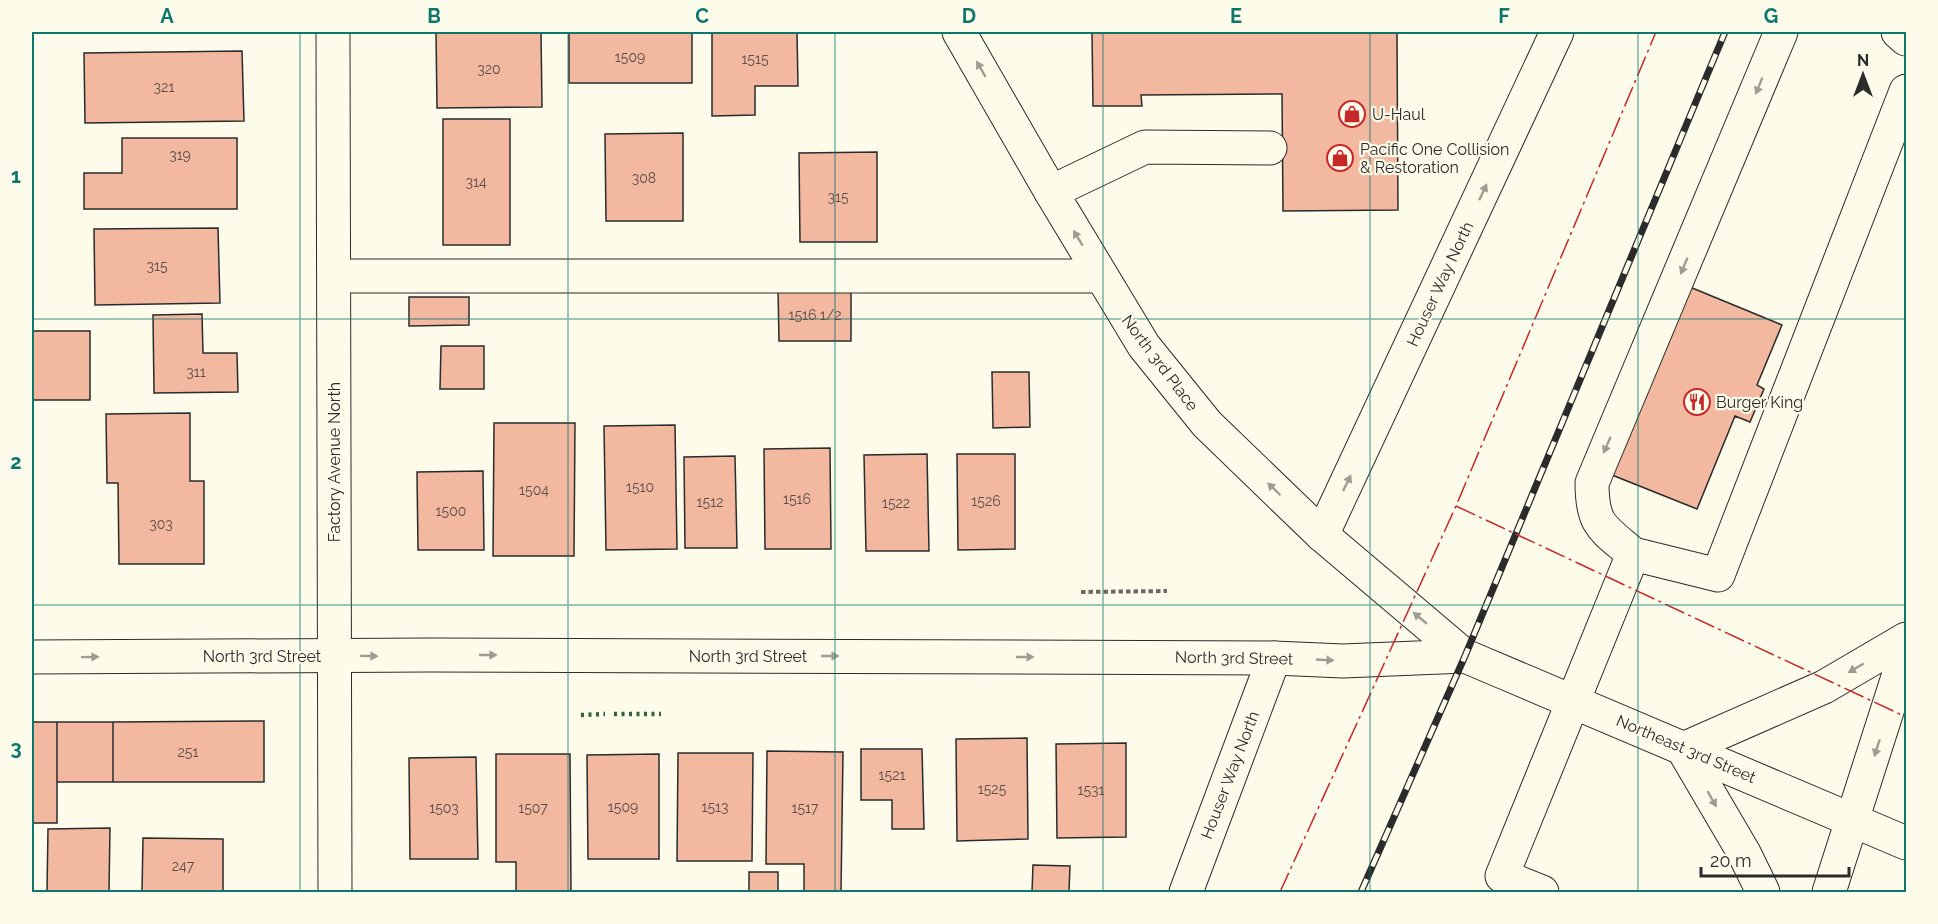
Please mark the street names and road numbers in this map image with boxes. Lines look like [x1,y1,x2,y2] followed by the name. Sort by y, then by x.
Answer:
[1403,219,1477,349] street label: Houser Way North
[1118,311,1202,415] street label: North 3rd Place
[325,382,344,542] street label: Factory Avenue North
[203,647,322,666] street label: North 3rd Street
[689,647,808,666] street label: North 3rd Street
[1175,647,1294,669] street label: North 3rd Street
[1197,708,1263,842] street label: Houser Way North
[1613,711,1759,787] street label: Northeast 3rd Street

